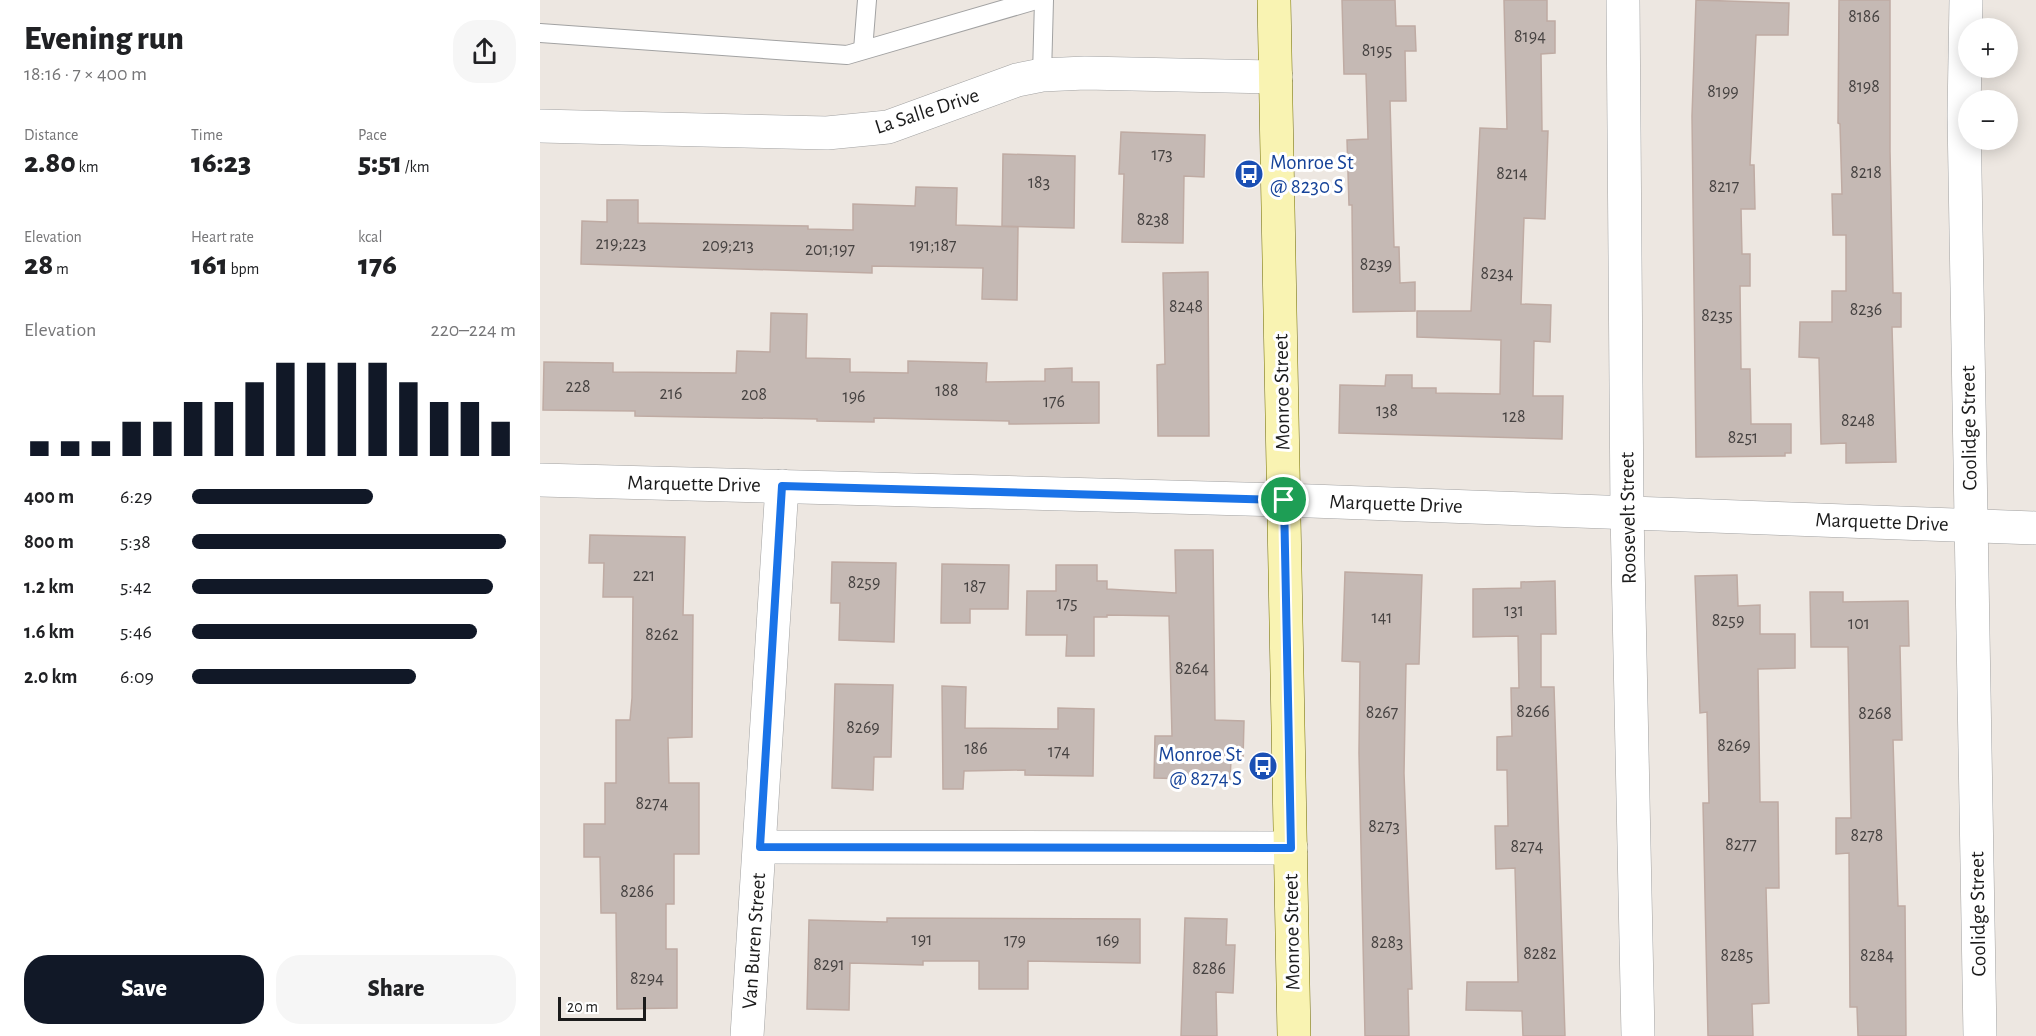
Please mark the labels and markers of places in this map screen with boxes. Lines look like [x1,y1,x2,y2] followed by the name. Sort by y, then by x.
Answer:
[1270,152,1354,197] place label: Monroe St @ 8230 S
[1233,158,1265,190] bus stop icon: Monroe St @ 8230 S
[1258,474,1309,525] pin
[1158,744,1242,789] place label: Monroe St @ 8274 S
[1247,750,1279,782] bus stop icon: Monroe St @ 8274 S

